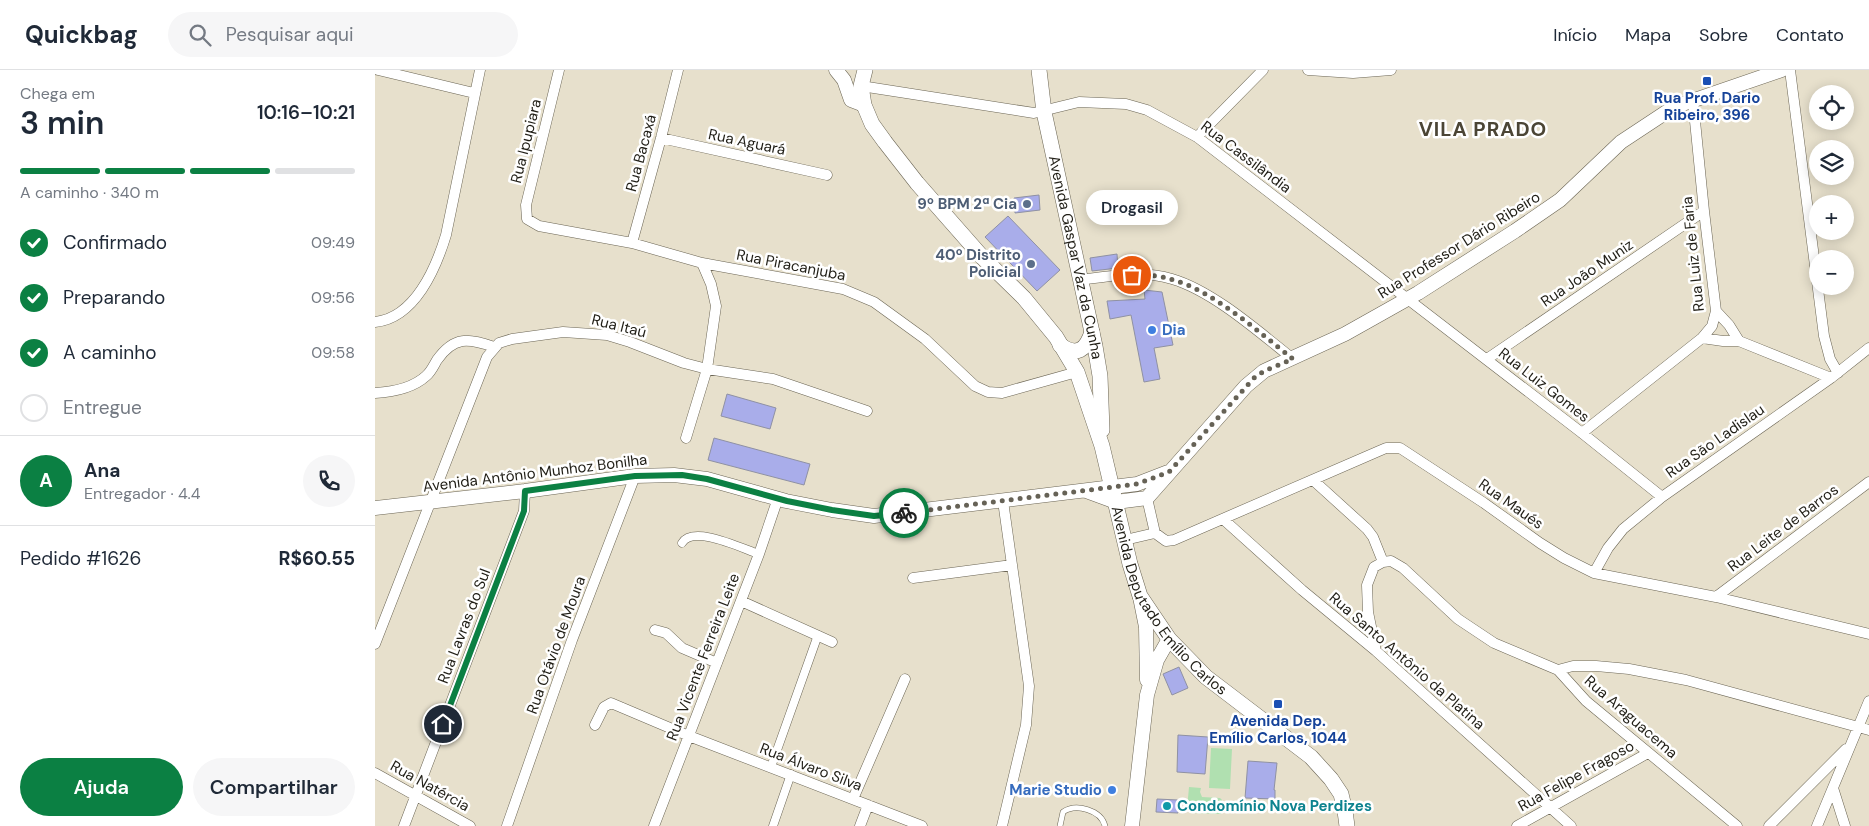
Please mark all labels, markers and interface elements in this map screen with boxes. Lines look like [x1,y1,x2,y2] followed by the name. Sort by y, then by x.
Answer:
[168,12,518,57] search box
[25,19,138,50] text: Quickbag
[186,21,214,49] icon: search
[226,22,354,47] text: Pesquisar aqui
[1553,23,1597,47] text: Início
[1625,23,1671,47] text: Mapa
[1699,23,1748,47] text: Sobre
[1776,23,1844,47] text: Contato
[1701,75,1713,87] marker: Rua Prof. Dario Ribeiro, 396
[20,83,95,104] text: Chega em
[1809,85,1854,295] map controls
[1809,85,1854,130] button: locate
[1654,88,1760,125] place label: Rua Prof. Dario Ribeiro, 396
[506,97,546,185] street label: Rua Ipupiara
[257,100,355,125] text: 10:16–10:21
[20,102,104,144] text: 3 min
[621,112,661,194] street label: Rua Bacaxá
[1197,116,1295,198] street label: Rua Cassilândia
[1419,116,1547,142] district label: VILA PRADO
[707,124,787,160] street label: Rua Aguará
[1809,140,1854,185] button: layers
[1044,154,1107,361] street label: Avenida Gaspar Vaz da Cunha
[20,182,159,203] text: A caminho · 340 m
[1374,187,1544,303] street label: Rua Professor Dário Ribeiro
[1086,190,1178,225] callout: Drogasil
[917,194,1017,214] place label: 9º BPM 2ª Cia
[1809,195,1854,240] button: +
[1677,196,1709,312] street label: Rua Luiz de Faria
[1101,197,1163,218] text: Drogasil
[1021,198,1033,210] marker: 9º BPM 2ª Cia
[20,229,48,257] icon: check
[63,230,167,255] text: Confirmado
[311,232,355,253] text: 09:49
[1537,235,1637,311] street label: Rua João Muniz
[735,245,847,285] street label: Rua Piracanjuba
[935,245,1021,282] place label: 40º Distrito Policial
[1809,250,1854,295] button: −
[1111,254,1153,296] pin
[1025,258,1037,270] marker: 40º Distrito Policial
[1118,261,1146,289] icon: bag
[20,284,48,312] icon: check
[63,285,165,310] text: Preparando
[311,287,355,308] text: 09:56
[590,310,648,342] street label: Rua Itaú
[1162,320,1186,340] place label: Dia
[1146,324,1158,336] marker: Dia
[20,339,48,367] icon: check
[63,340,156,365] text: A caminho
[311,342,355,363] text: 09:58
[1494,343,1594,427] street label: Rua Luiz Gomes
[63,395,142,420] text: Entregue
[1662,400,1768,482] street label: Rua São Ladislau
[422,449,648,497] street label: Avenida Antônio Munhoz Bonilha
[303,455,355,507] button: phone
[84,458,120,483] text: Ana
[39,468,53,493] text: A
[1475,474,1547,534] street label: Rua Maués
[1724,480,1842,576] street label: Rua Leite de Barros
[84,483,201,504] text: Entregador · 4.4
[879,488,929,538] courier
[890,499,918,527] icon: bike
[1107,504,1231,700] street label: Avenida Deputado Emílio Carlos
[20,546,142,571] text: Pedido #1626
[278,546,355,571] text: R$60.55
[433,566,495,686] street label: Rua Lavras do Sul
[662,570,744,744] street label: Rua Vicente Ferreira Leite
[522,573,590,717] street label: Rua Otávio de Moura
[1325,588,1489,734] street label: Rua Santo Antônio da Platina
[1580,671,1682,763] street label: Rua Araguacema
[1272,698,1284,710] marker: Avenida Dep. Emílio Carlos, 1044
[422,703,464,745] pin
[429,710,457,738] icon: home
[1209,711,1347,748] place label: Avenida Dep. Emílio Carlos, 1044
[1514,736,1638,816] street label: Rua Felipe Fragoso
[757,738,865,796] street label: Rua Álvaro Silva
[387,756,473,816] street label: Rua Natércia
[20,758,183,816] button: Ajuda
[193,758,355,816] button: Compartilhar
[1009,780,1102,800] place label: Marie Studio
[1106,784,1118,796] marker: Marie Studio
[1177,796,1372,816] place label: Condomínio Nova Perdizes
[1161,800,1173,812] marker: Condomínio Nova Perdizes

